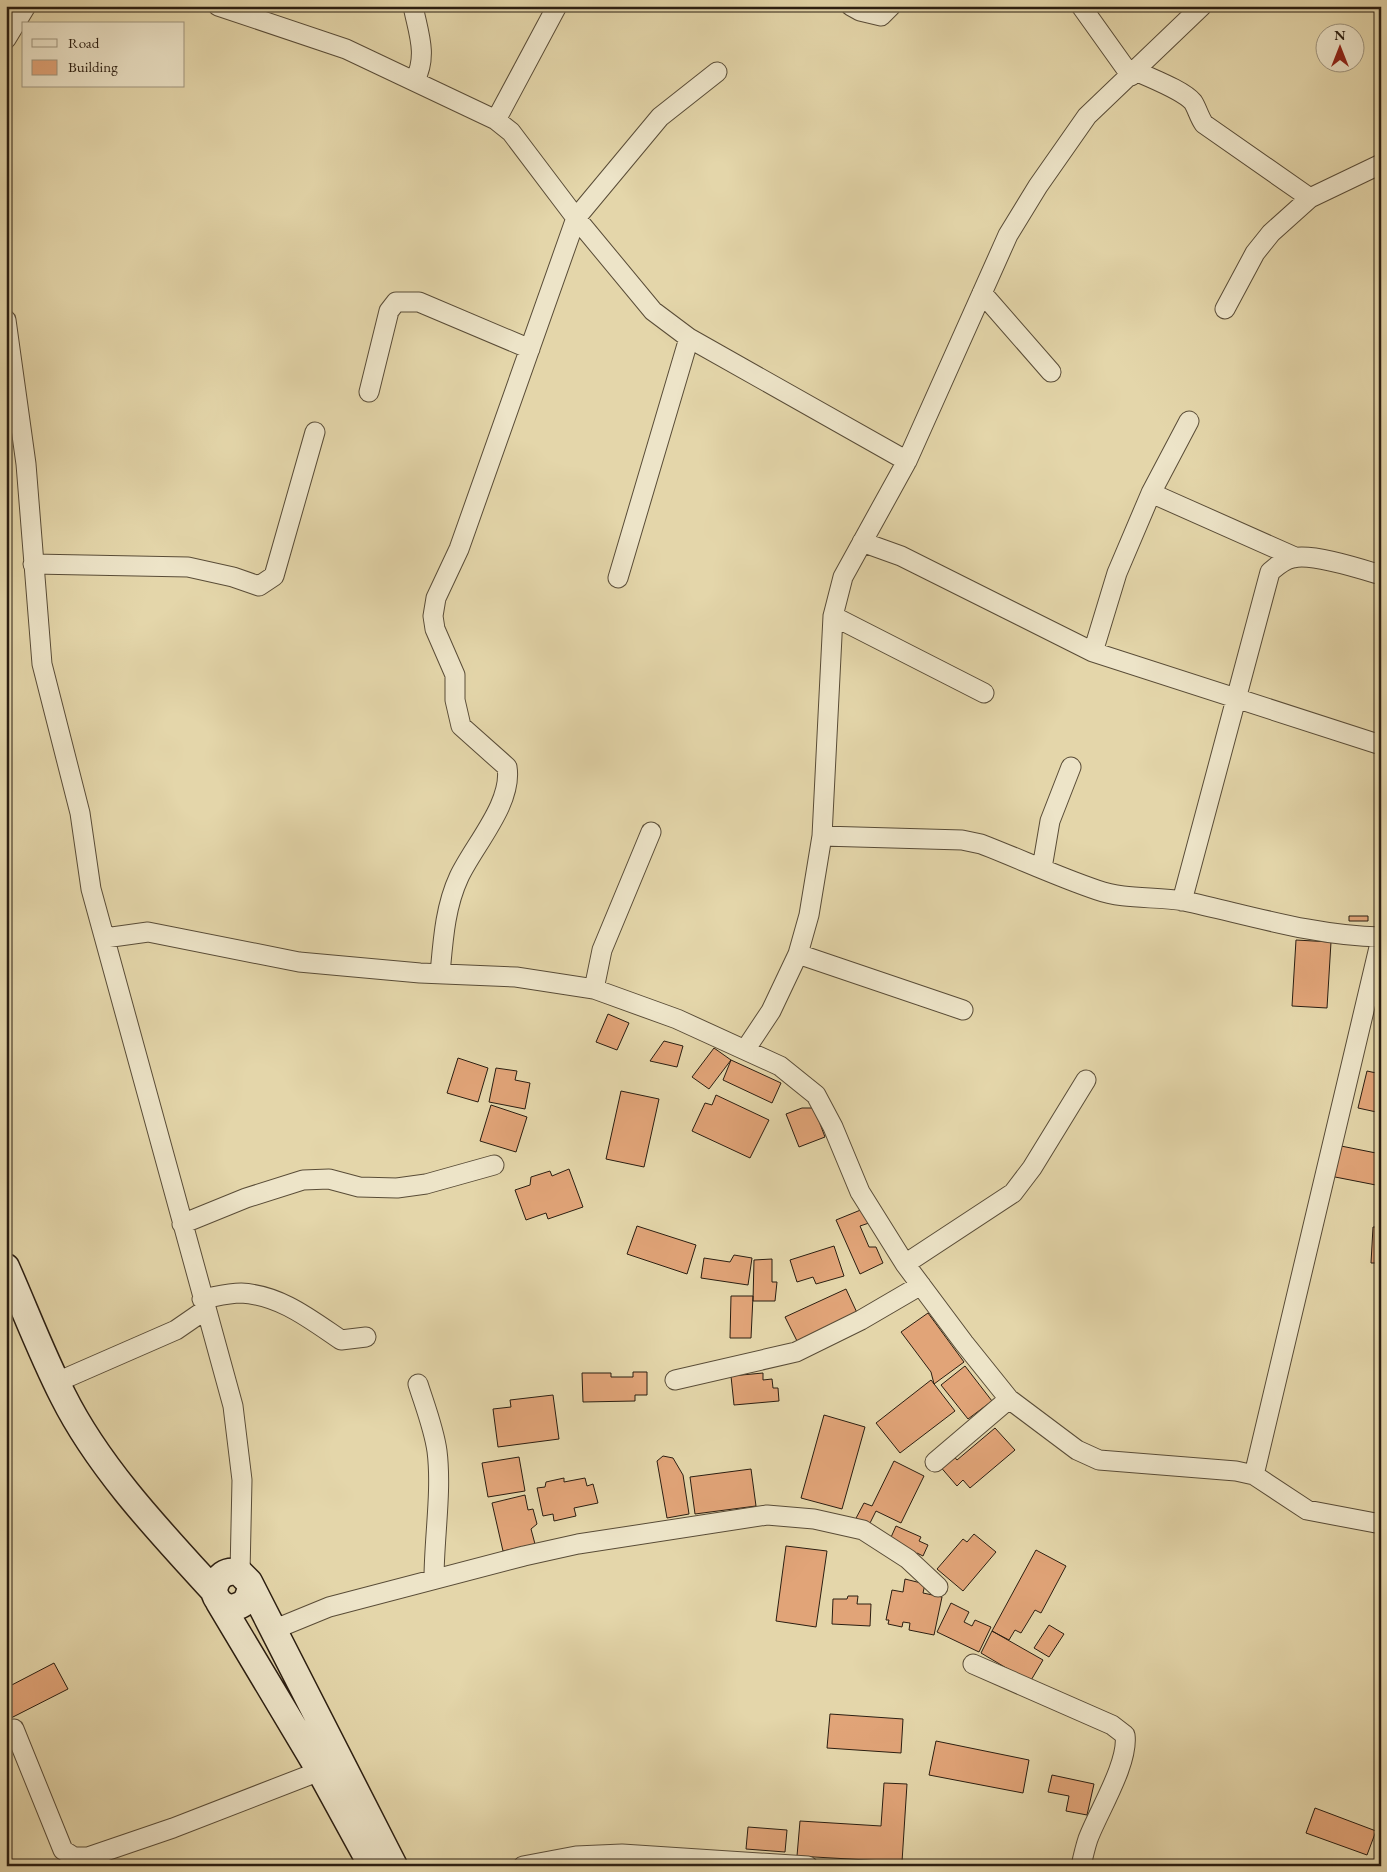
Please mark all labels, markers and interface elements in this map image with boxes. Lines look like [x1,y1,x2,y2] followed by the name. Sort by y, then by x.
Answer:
[22,22,185,88] legend
[1314,22,1364,72] north arrow
[1334,26,1346,44] text: N
[68,33,100,52] text: Road
[68,57,118,76] text: Building

